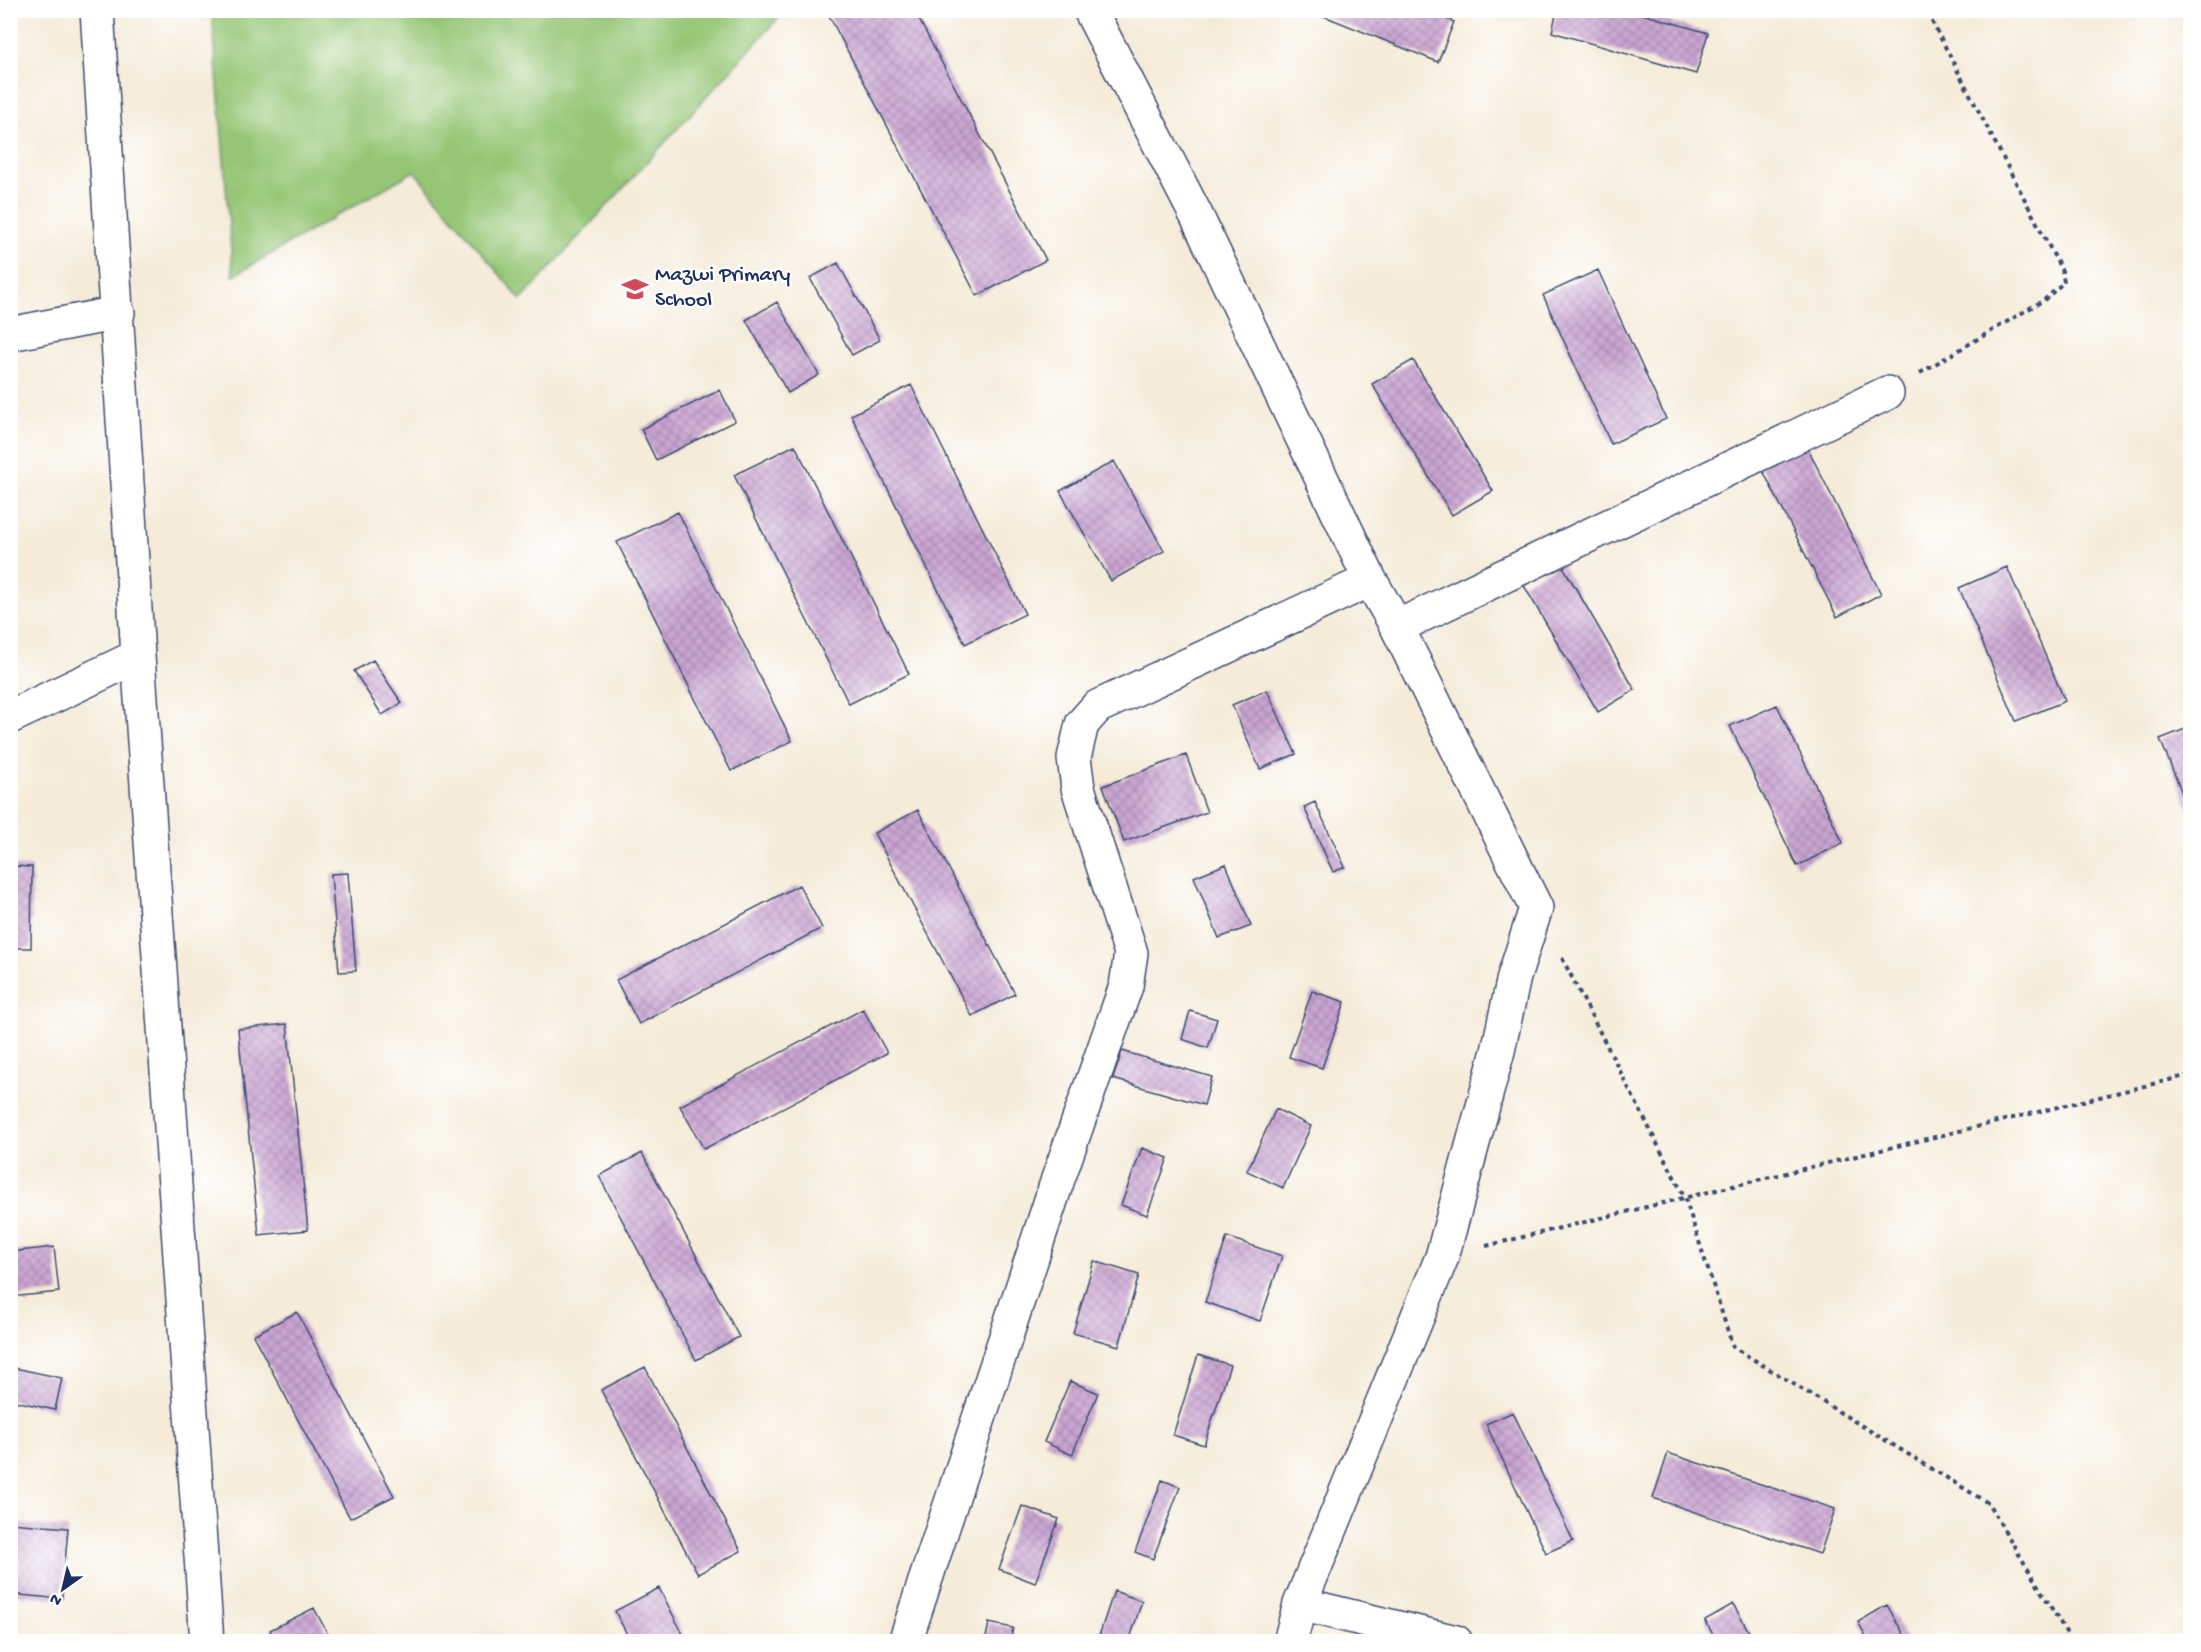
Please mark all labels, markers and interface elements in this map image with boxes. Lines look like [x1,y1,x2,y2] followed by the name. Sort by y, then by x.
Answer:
[655,263,791,314] place label: Mazwi Primary School
[620,274,650,304] school or university icon: Mazwi Primary School
[33,1559,93,1619] north arrow
[46,1587,66,1609] text: N

